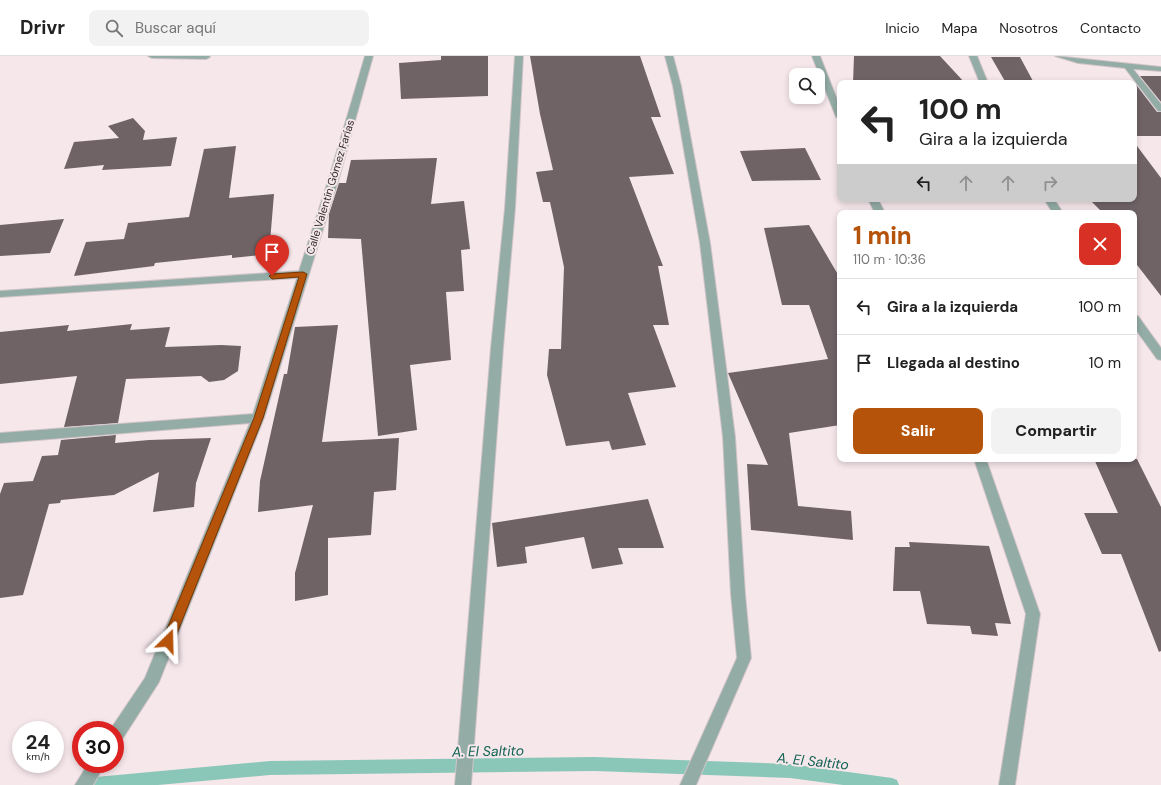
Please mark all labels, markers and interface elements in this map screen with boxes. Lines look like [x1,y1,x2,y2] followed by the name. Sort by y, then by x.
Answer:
[89,10,369,46] search box
[20,15,65,40] text: Drivr
[103,17,125,39] icon: search
[135,18,216,38] text: Buscar aquí
[885,19,920,37] text: Inicio
[942,19,977,37] text: Mapa
[999,19,1058,37] text: Nosotros
[1080,19,1141,37] text: Contacto
[789,68,825,104] map controls
[789,68,825,104] button: search
[919,91,1002,128] text: 100 m
[853,96,905,148] icon: left
[303,118,357,256] street label: Calle Valentín Gómez Farías
[919,127,1067,151] text: Gira a la izquierda
[913,172,935,194] icon: left
[955,172,977,194] icon: ahead
[997,172,1019,194] icon: ahead
[1039,172,1061,194] icon: right
[853,220,912,251] text: 1 min
[1079,223,1121,265] button: close
[255,235,289,276] pin
[261,241,283,263] icon: arrive
[853,251,926,268] text: 110 m · 10:36
[853,296,875,318] icon: left
[887,297,1018,317] text: Gira a la izquierda
[1078,297,1121,317] text: 100 m
[853,352,875,374] icon: arrive
[887,353,1020,373] text: Llegada al destino
[1089,353,1121,373] text: 10 m
[853,408,983,454] button: Salir
[991,408,1121,454] button: Compartir
[147,620,189,662] position arrow
[72,721,124,773] speed limit sign: 30
[26,729,50,755] text: 24
[451,741,524,761] water label: A. El Saltito
[775,748,850,774] water label: A. El Saltito
[26,750,50,763] text: km/h

